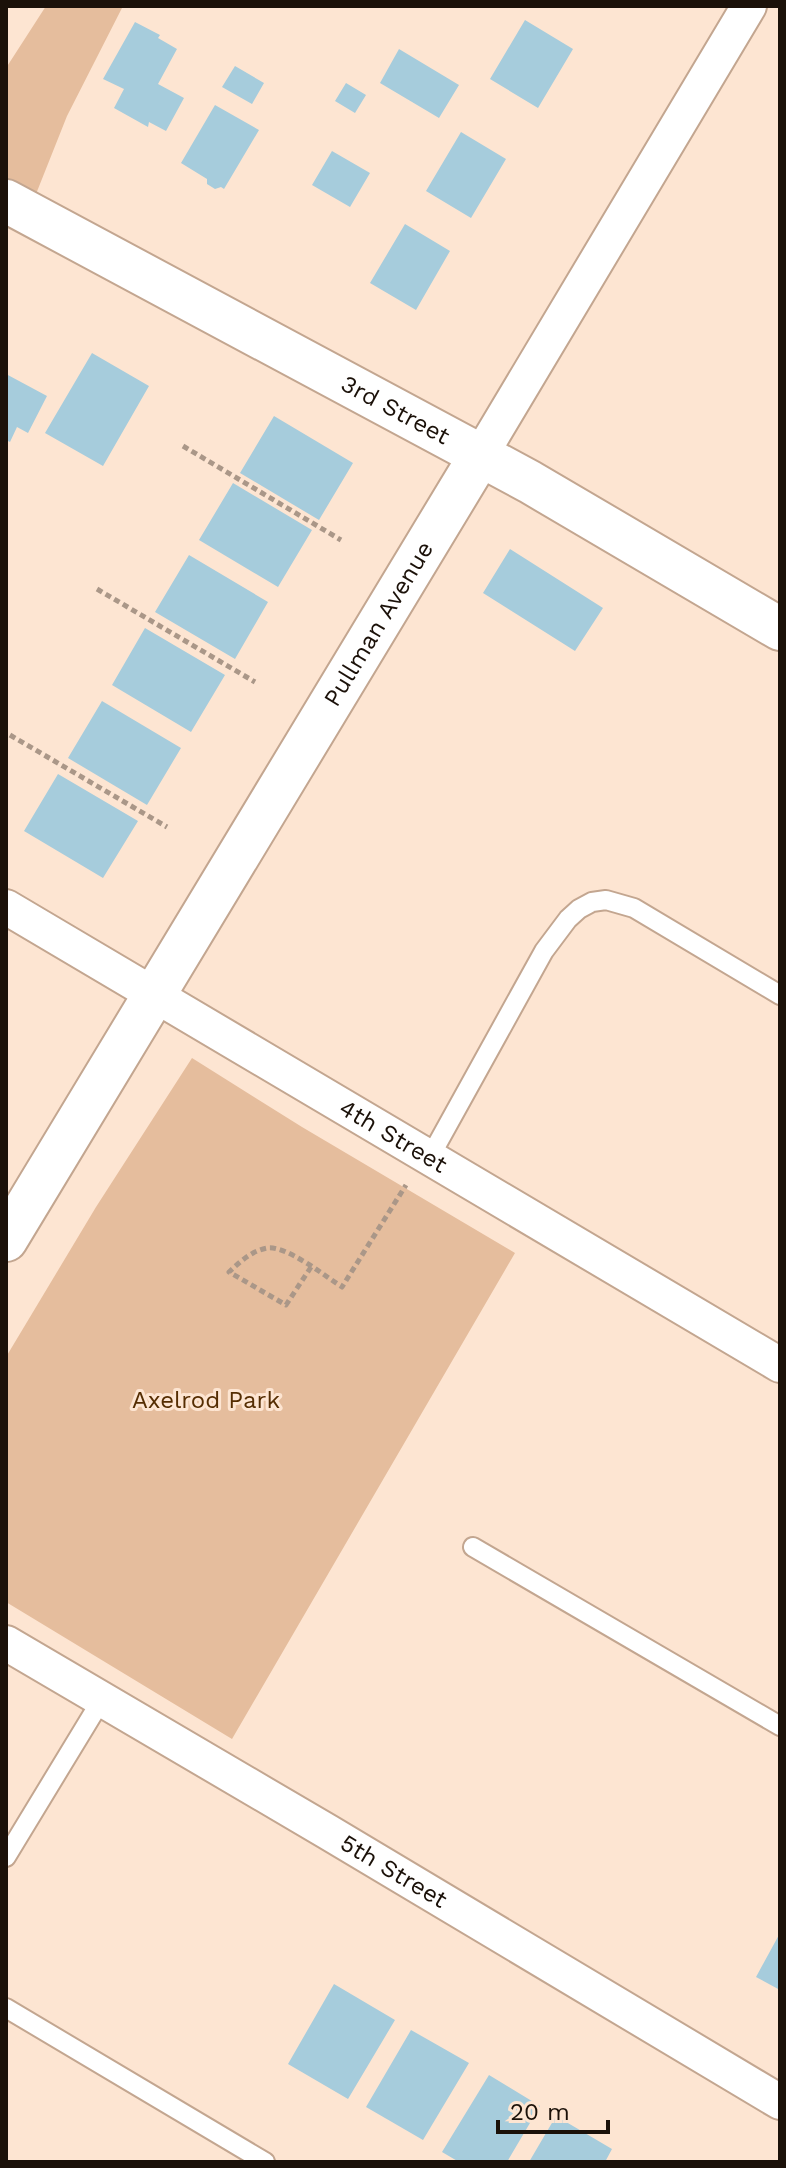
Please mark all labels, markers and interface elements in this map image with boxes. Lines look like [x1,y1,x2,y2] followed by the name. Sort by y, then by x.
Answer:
[336,369,455,450] street label: 3rd Street
[318,536,439,711] street label: Pullman Avenue
[334,1094,452,1179] street label: 4th Street
[132,1386,280,1414] park label: Axelrod Park
[335,1829,452,1914] street label: 5th Street
[498,2084,608,2134] scale bar
[510,2098,570,2126] text: 20 m

